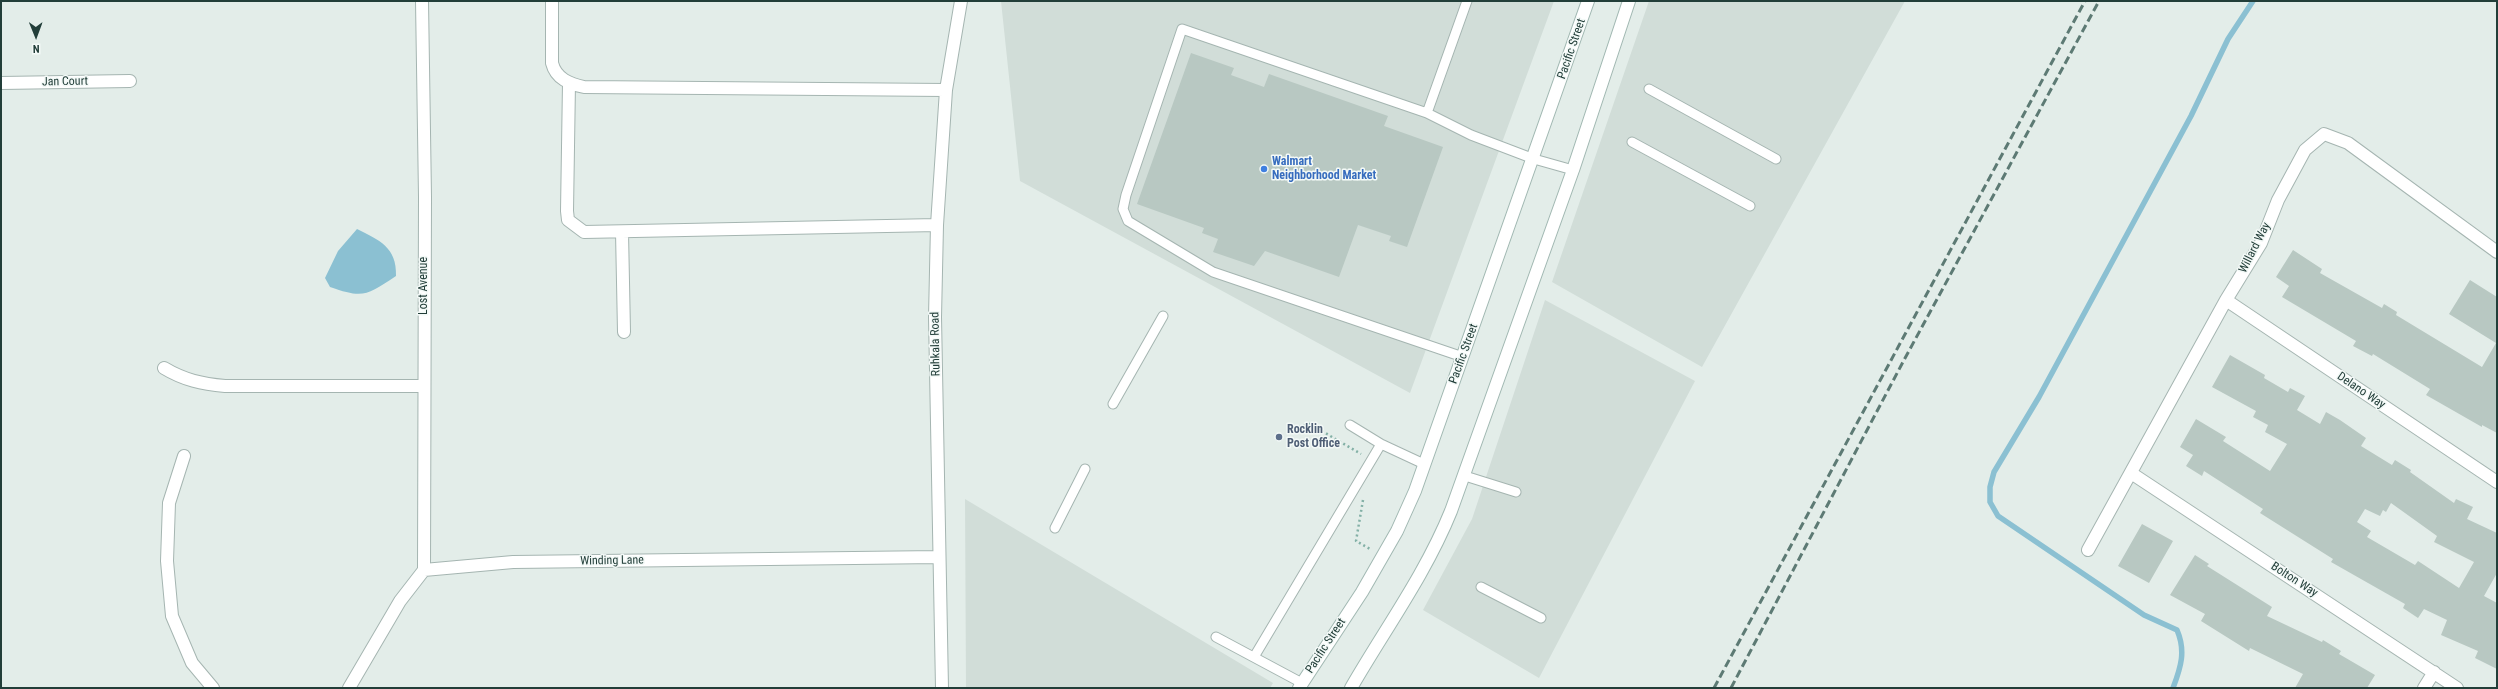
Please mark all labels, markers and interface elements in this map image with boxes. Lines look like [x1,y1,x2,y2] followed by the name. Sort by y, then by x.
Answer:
[16,16,56,56] north arrow
[1555,17,1589,81] street label: Pacific Street
[33,42,40,55] text: N
[42,74,88,90] street label: Jan Court
[1272,155,1376,183] place label: Walmart Neighborhood Market
[1259,164,1269,174] marker: Walmart Neighborhood Market
[2236,220,2274,276] street label: Willard Way
[417,257,431,315] street label: Lost Avenue
[928,312,944,376] street label: Ruhkala Road
[1446,322,1482,386] street label: Pacific Street
[2334,370,2388,412] street label: Delano Way
[1287,423,1340,451] place label: Rocklin Post Office
[1274,432,1284,442] marker: Rocklin Post Office
[580,553,644,569] street label: Winding Lane
[2268,560,2320,600] street label: Bolton Way
[1303,616,1349,676] street label: Pacific Street

